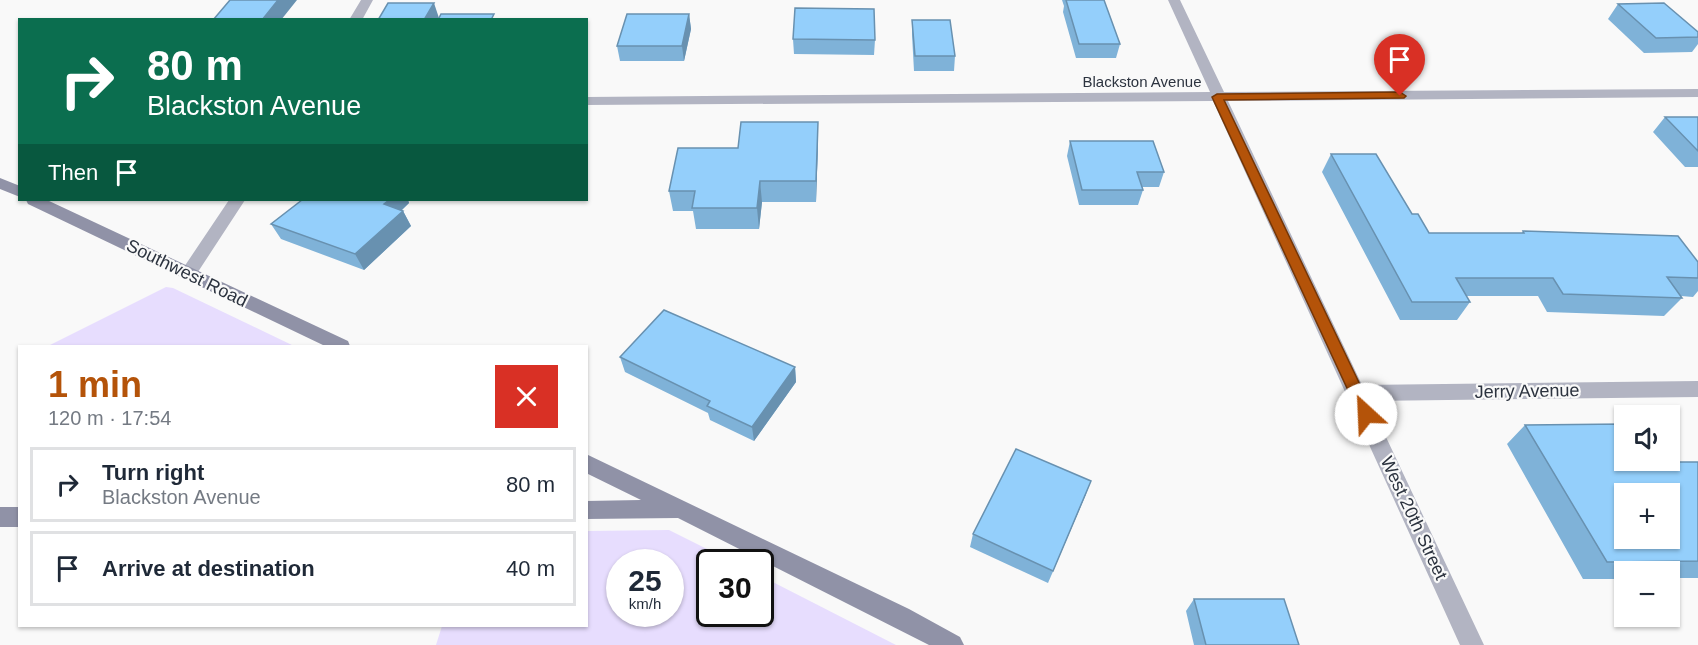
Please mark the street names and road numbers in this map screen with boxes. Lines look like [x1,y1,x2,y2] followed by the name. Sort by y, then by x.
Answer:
[1083,73,1201,90] street label: Blackston Avenue
[123,235,251,311] street label: Southwest Road
[1474,380,1580,402] street label: Jerry Avenue
[1377,453,1451,583] street label: West 20th Street

